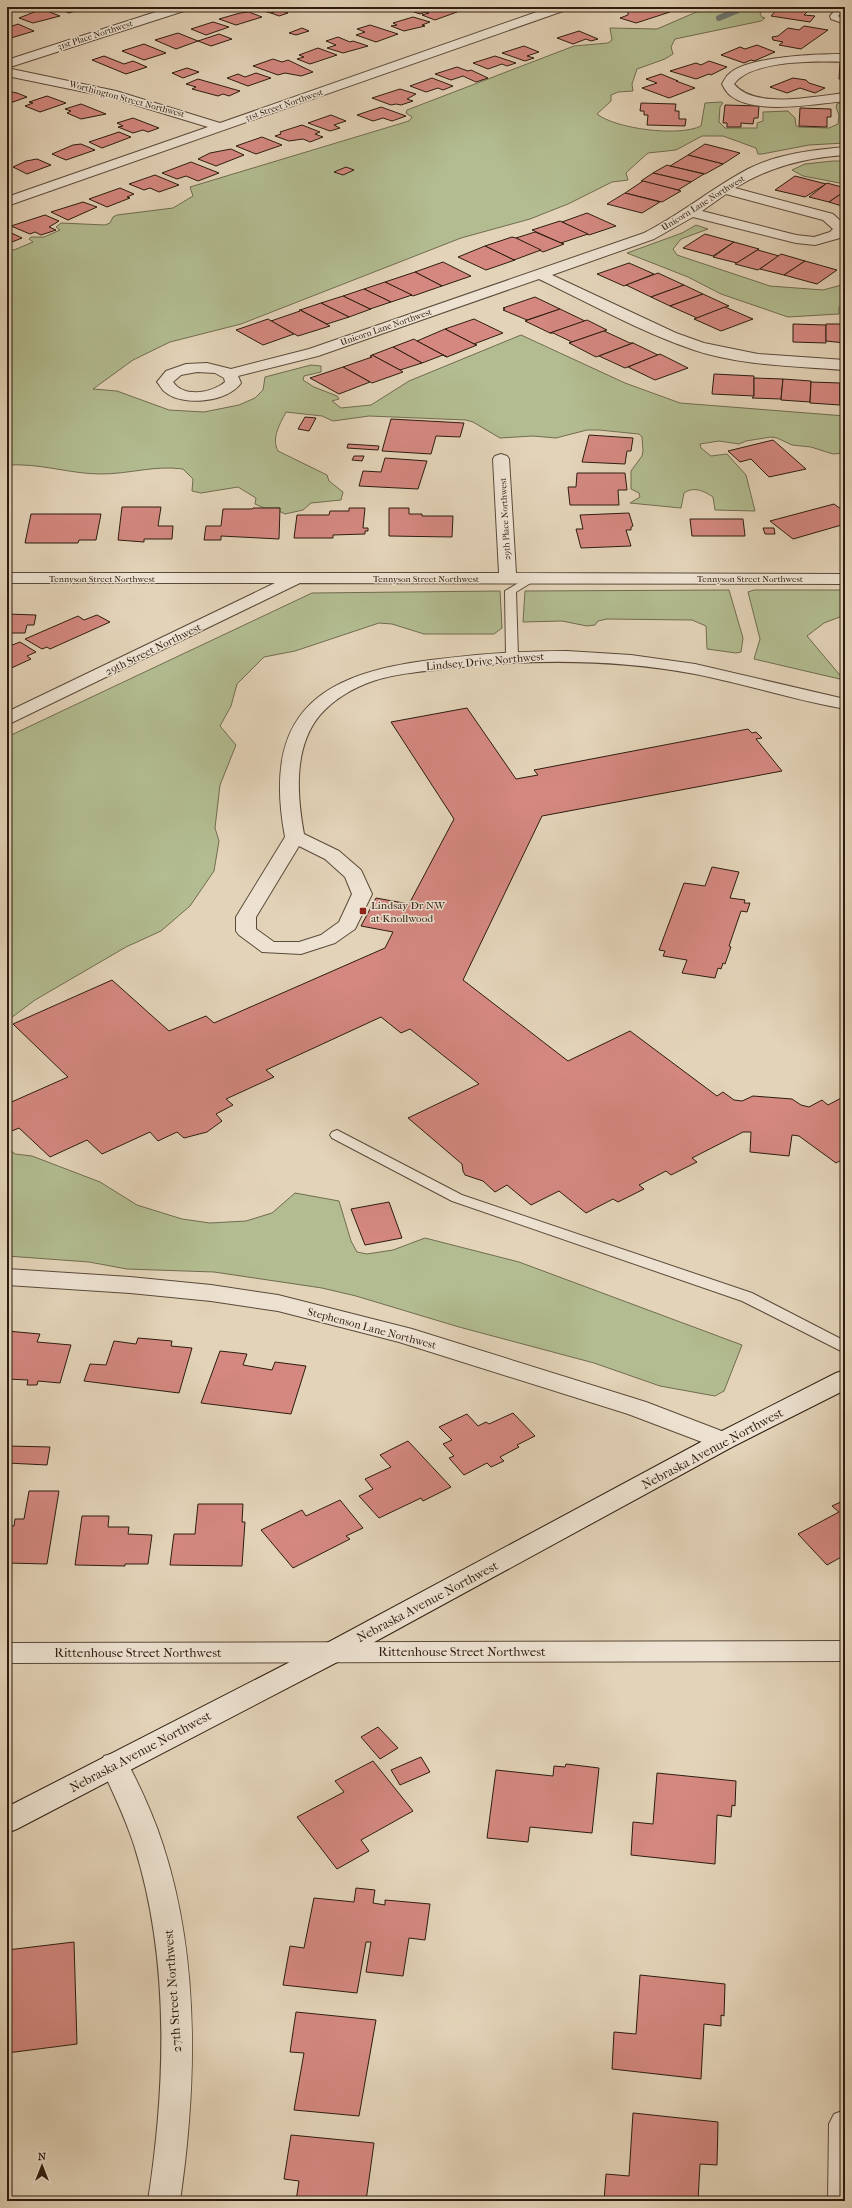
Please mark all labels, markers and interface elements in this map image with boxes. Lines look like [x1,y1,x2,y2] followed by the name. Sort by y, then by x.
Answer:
[56,18,135,52] street label: 31st Place Northwest
[67,79,186,119] street label: Worthington Street Northwest
[244,87,325,123] street label: 31st Street Northwest
[660,173,747,233] street label: Unicorn Lane Northwest
[339,306,434,347] street label: Unicorn Lane Northwest
[498,477,512,561] street label: 29th Place Northwest
[49,574,156,584] street label: Tennyson Street Northwest
[373,574,480,584] street label: Tennyson Street Northwest
[697,574,804,584] street label: Tennyson Street Northwest
[103,621,203,678] street label: 29th Street Northwest
[425,650,545,673] street label: Lindsey Drive Northwest
[371,899,446,925] place label: Lindsay Dr NW at Knollwood
[358,906,368,916] marker: Lindsay Dr NW at Knollwood
[306,1305,438,1352] street label: Stephenson Lane Northwest
[639,1405,786,1492] street label: Nebraska Avenue Northwest
[354,1558,501,1645] street label: Nebraska Avenue Northwest
[378,1644,546,1659] street label: Rittenhouse Street Northwest
[54,1645,222,1660] street label: Rittenhouse Street Northwest
[67,1708,214,1795] street label: Nebraska Avenue Northwest
[161,1928,184,2053] street label: 27th Street Northwest
[22,2146,62,2186] north arrow
[38,2150,47,2163] text: N

